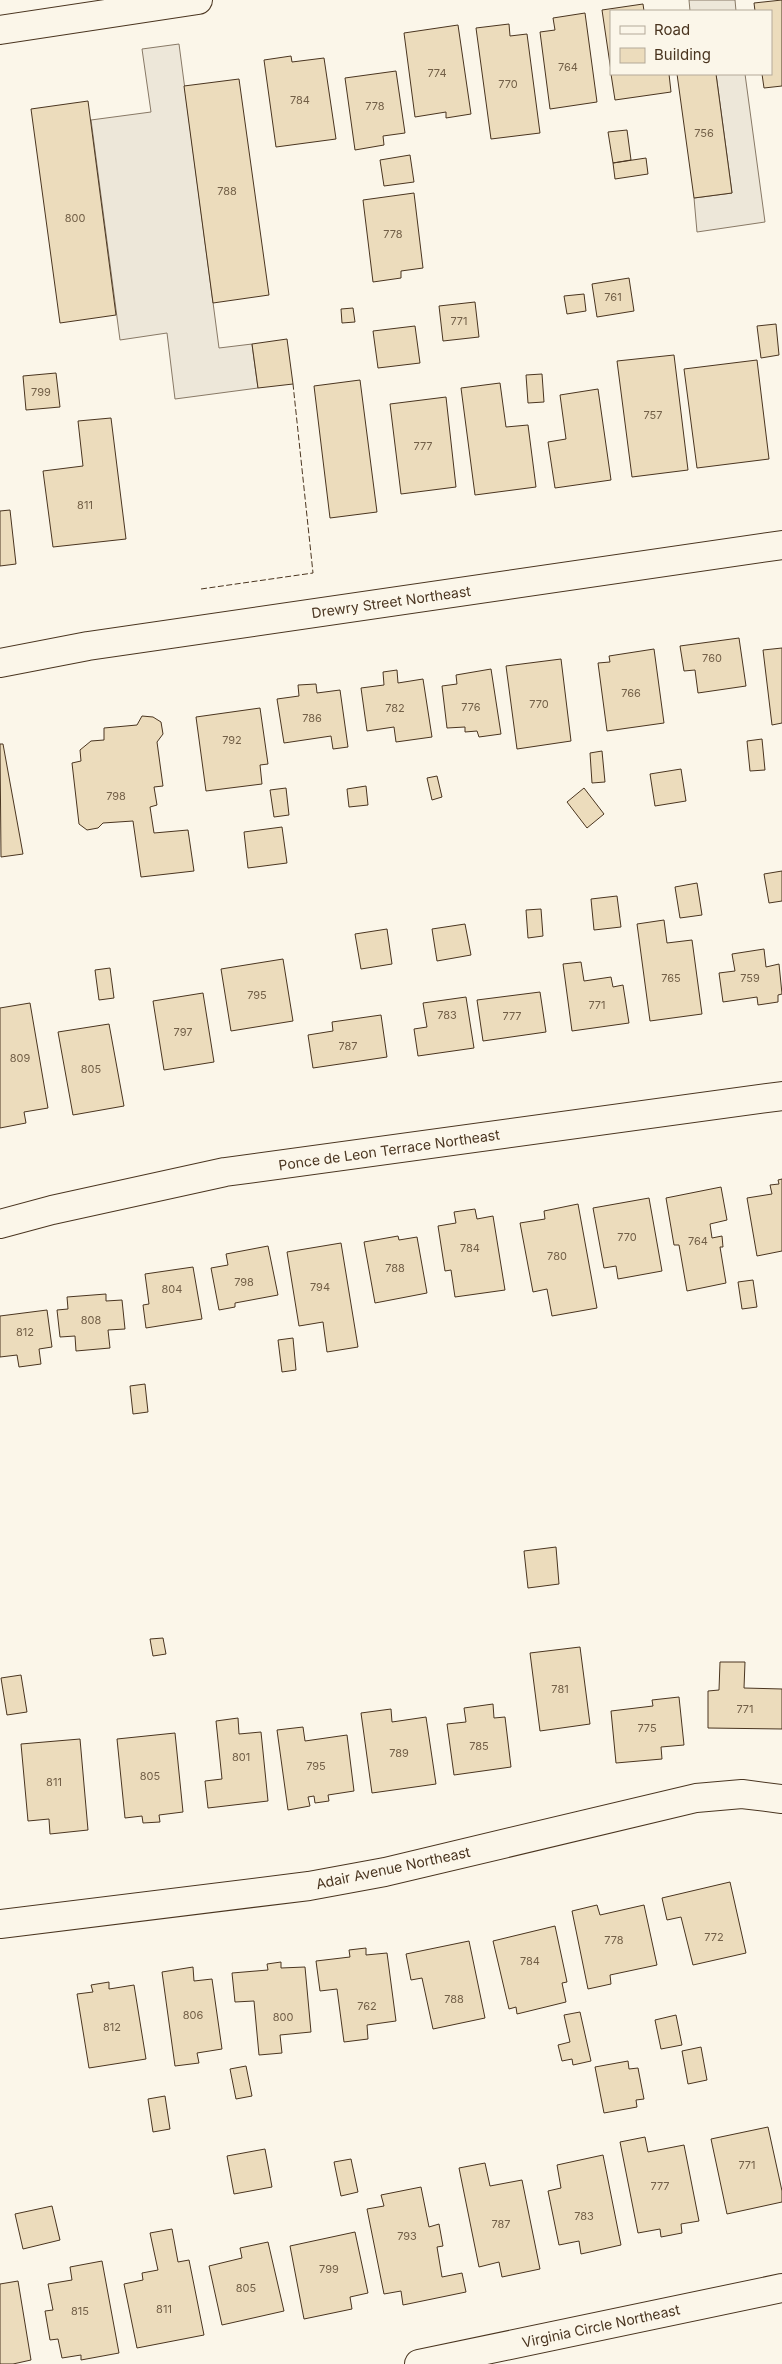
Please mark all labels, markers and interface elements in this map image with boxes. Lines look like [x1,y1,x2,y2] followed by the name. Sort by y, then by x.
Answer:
[610,10,772,75] legend
[654,20,690,39] text: Road
[654,45,711,64] text: Building
[558,60,578,74] house number: 764
[427,66,447,80] house number: 774
[498,77,518,91] house number: 770
[290,93,310,107] house number: 784
[365,99,385,113] house number: 778
[694,126,714,140] house number: 756
[217,184,237,198] house number: 788
[65,211,85,225] house number: 800
[383,227,403,241] house number: 778
[604,290,622,304] house number: 761
[450,314,468,328] house number: 771
[31,385,51,399] house number: 799
[643,408,663,422] house number: 757
[413,439,433,453] house number: 777
[77,498,93,512] house number: 811
[310,582,472,621] street label: Drewry Street Northeast
[702,651,722,665] house number: 760
[621,686,641,700] house number: 766
[529,697,549,711] house number: 770
[461,700,481,714] house number: 776
[385,701,405,715] house number: 782
[302,711,322,725] house number: 786
[222,733,242,747] house number: 792
[106,789,126,803] house number: 798
[661,971,681,985] house number: 765
[740,971,760,985] house number: 759
[247,988,267,1002] house number: 795
[588,998,606,1012] house number: 771
[437,1008,457,1022] house number: 783
[502,1009,522,1023] house number: 777
[174,1025,192,1039] house number: 797
[338,1039,358,1053] house number: 787
[10,1051,30,1065] house number: 809
[81,1062,102,1076] house number: 805
[277,1125,501,1173] street label: Ponce de Leon Terrace Northeast
[617,1230,637,1244] house number: 770
[688,1234,708,1248] house number: 764
[460,1241,480,1255] house number: 784
[547,1249,567,1263] house number: 780
[385,1261,405,1275] house number: 788
[234,1275,254,1289] house number: 798
[310,1280,330,1294] house number: 794
[162,1282,182,1296] house number: 804
[81,1313,101,1327] house number: 808
[16,1325,34,1339] house number: 812
[551,1682,569,1696] house number: 781
[736,1702,754,1716] house number: 771
[637,1721,657,1735] house number: 775
[469,1739,489,1753] house number: 785
[389,1746,409,1760] house number: 789
[232,1750,250,1764] house number: 801
[306,1759,326,1773] house number: 795
[140,1769,161,1783] house number: 805
[46,1775,62,1789] house number: 811
[314,1843,472,1892] street label: Adair Avenue Northeast
[704,1930,724,1944] house number: 772
[604,1933,624,1947] house number: 778
[520,1954,540,1968] house number: 784
[444,1992,464,2006] house number: 788
[357,1999,377,2013] house number: 762
[183,2008,203,2022] house number: 806
[273,2010,293,2024] house number: 800
[103,2020,121,2034] house number: 812
[738,2158,756,2172] house number: 771
[650,2179,670,2193] house number: 777
[574,2209,594,2223] house number: 783
[491,2217,511,2231] house number: 787
[397,2229,417,2243] house number: 793
[319,2262,339,2276] house number: 799
[236,2281,257,2295] house number: 805
[520,2300,682,2351] street label: Virginia Circle Northeast
[156,2302,172,2316] house number: 811
[71,2304,89,2318] house number: 815

